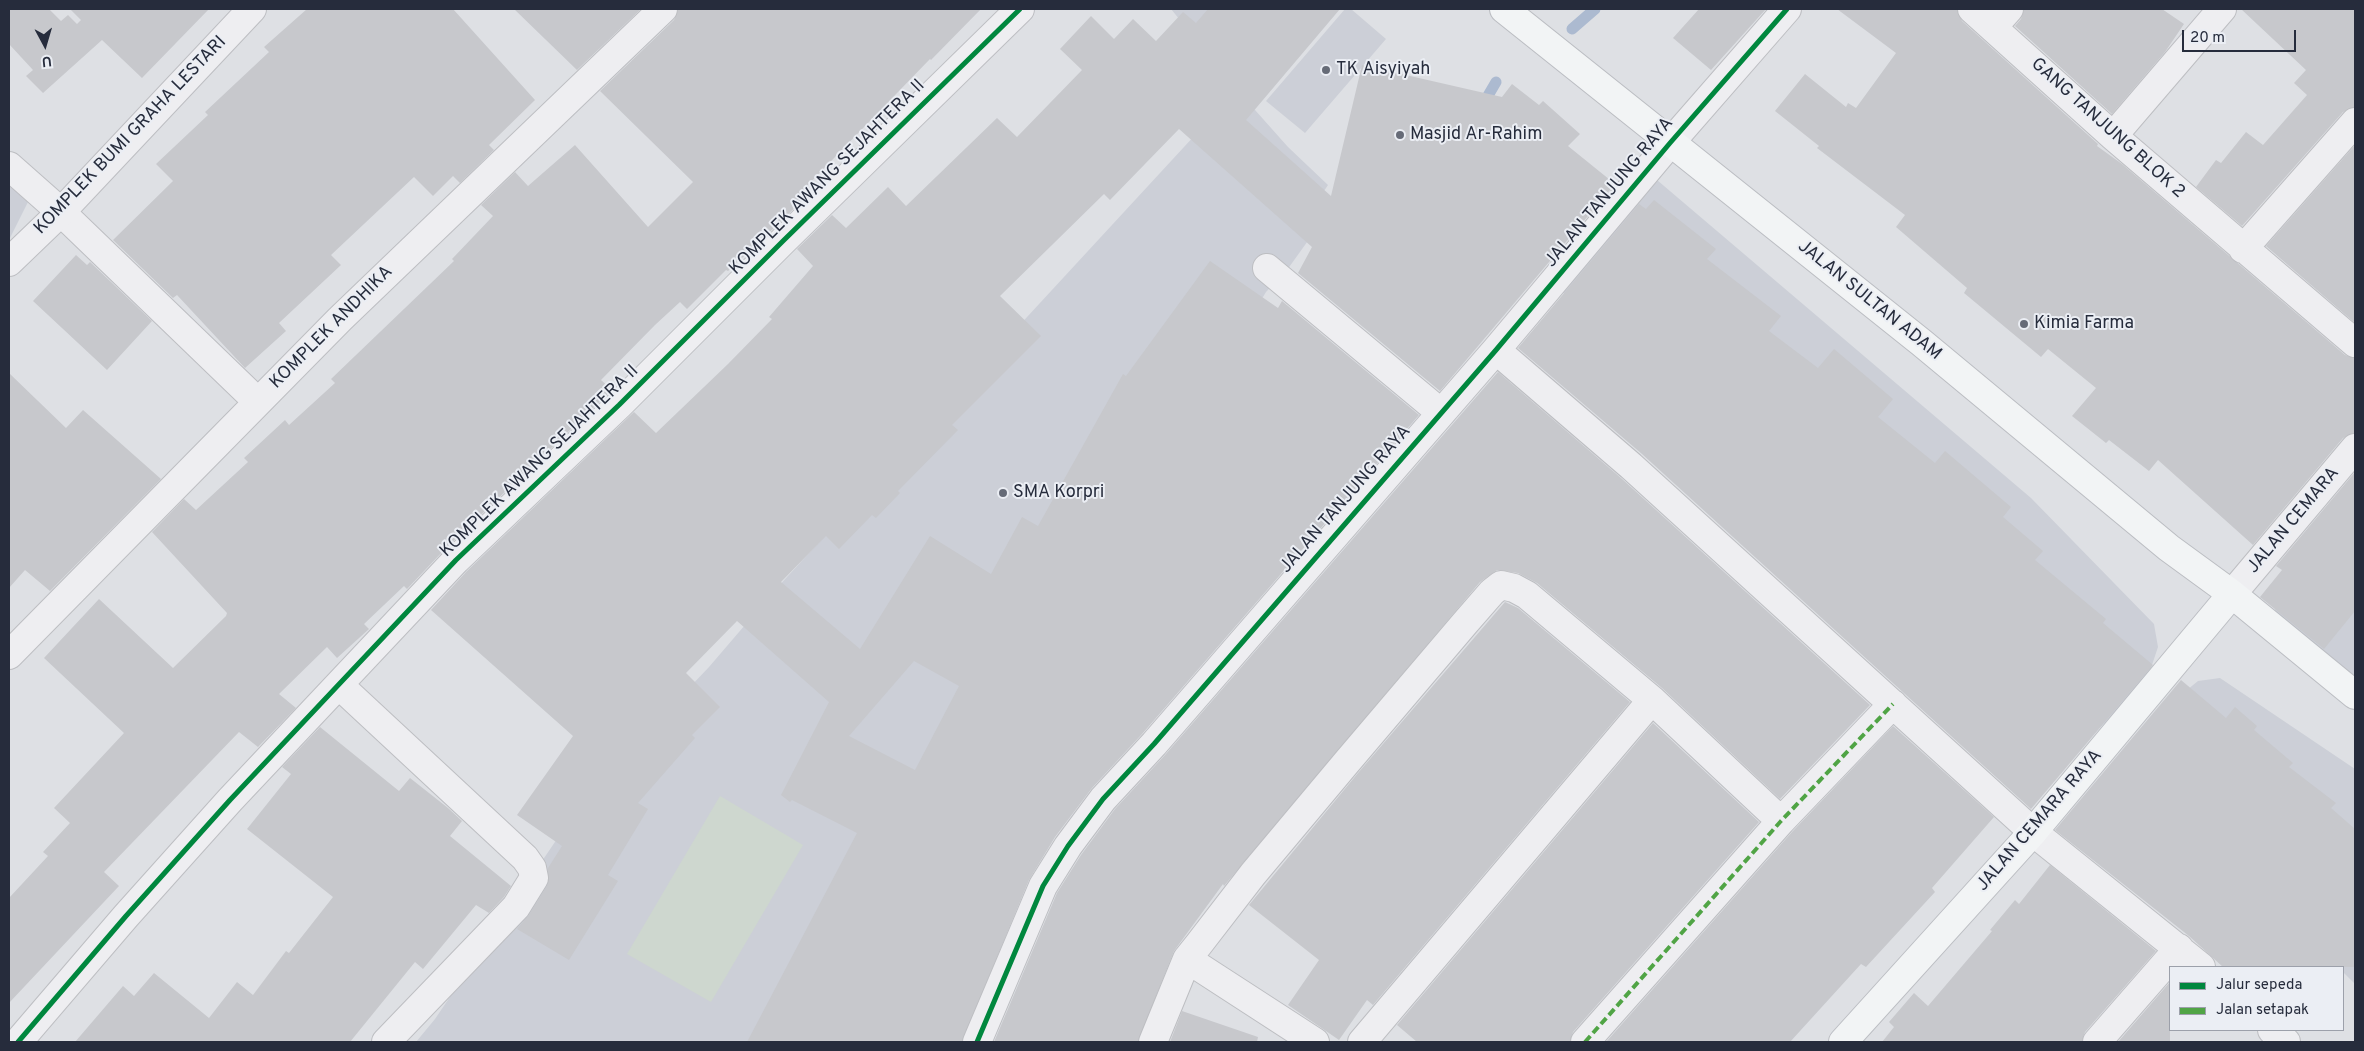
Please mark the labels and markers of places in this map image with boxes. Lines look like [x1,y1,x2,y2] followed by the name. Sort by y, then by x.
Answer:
[1336,59,1430,81] place label: TK Aisyiyah
[1320,64,1332,76] marker: TK Aisyiyah
[1410,124,1542,146] place label: Masjid Ar-Rahim
[1394,129,1406,141] marker: Masjid Ar-Rahim
[2034,313,2134,335] place label: Kimia Farma
[2018,318,2030,330] marker: Kimia Farma
[1013,482,1104,504] place label: SMA Korpri
[997,487,1009,499] marker: SMA Korpri

